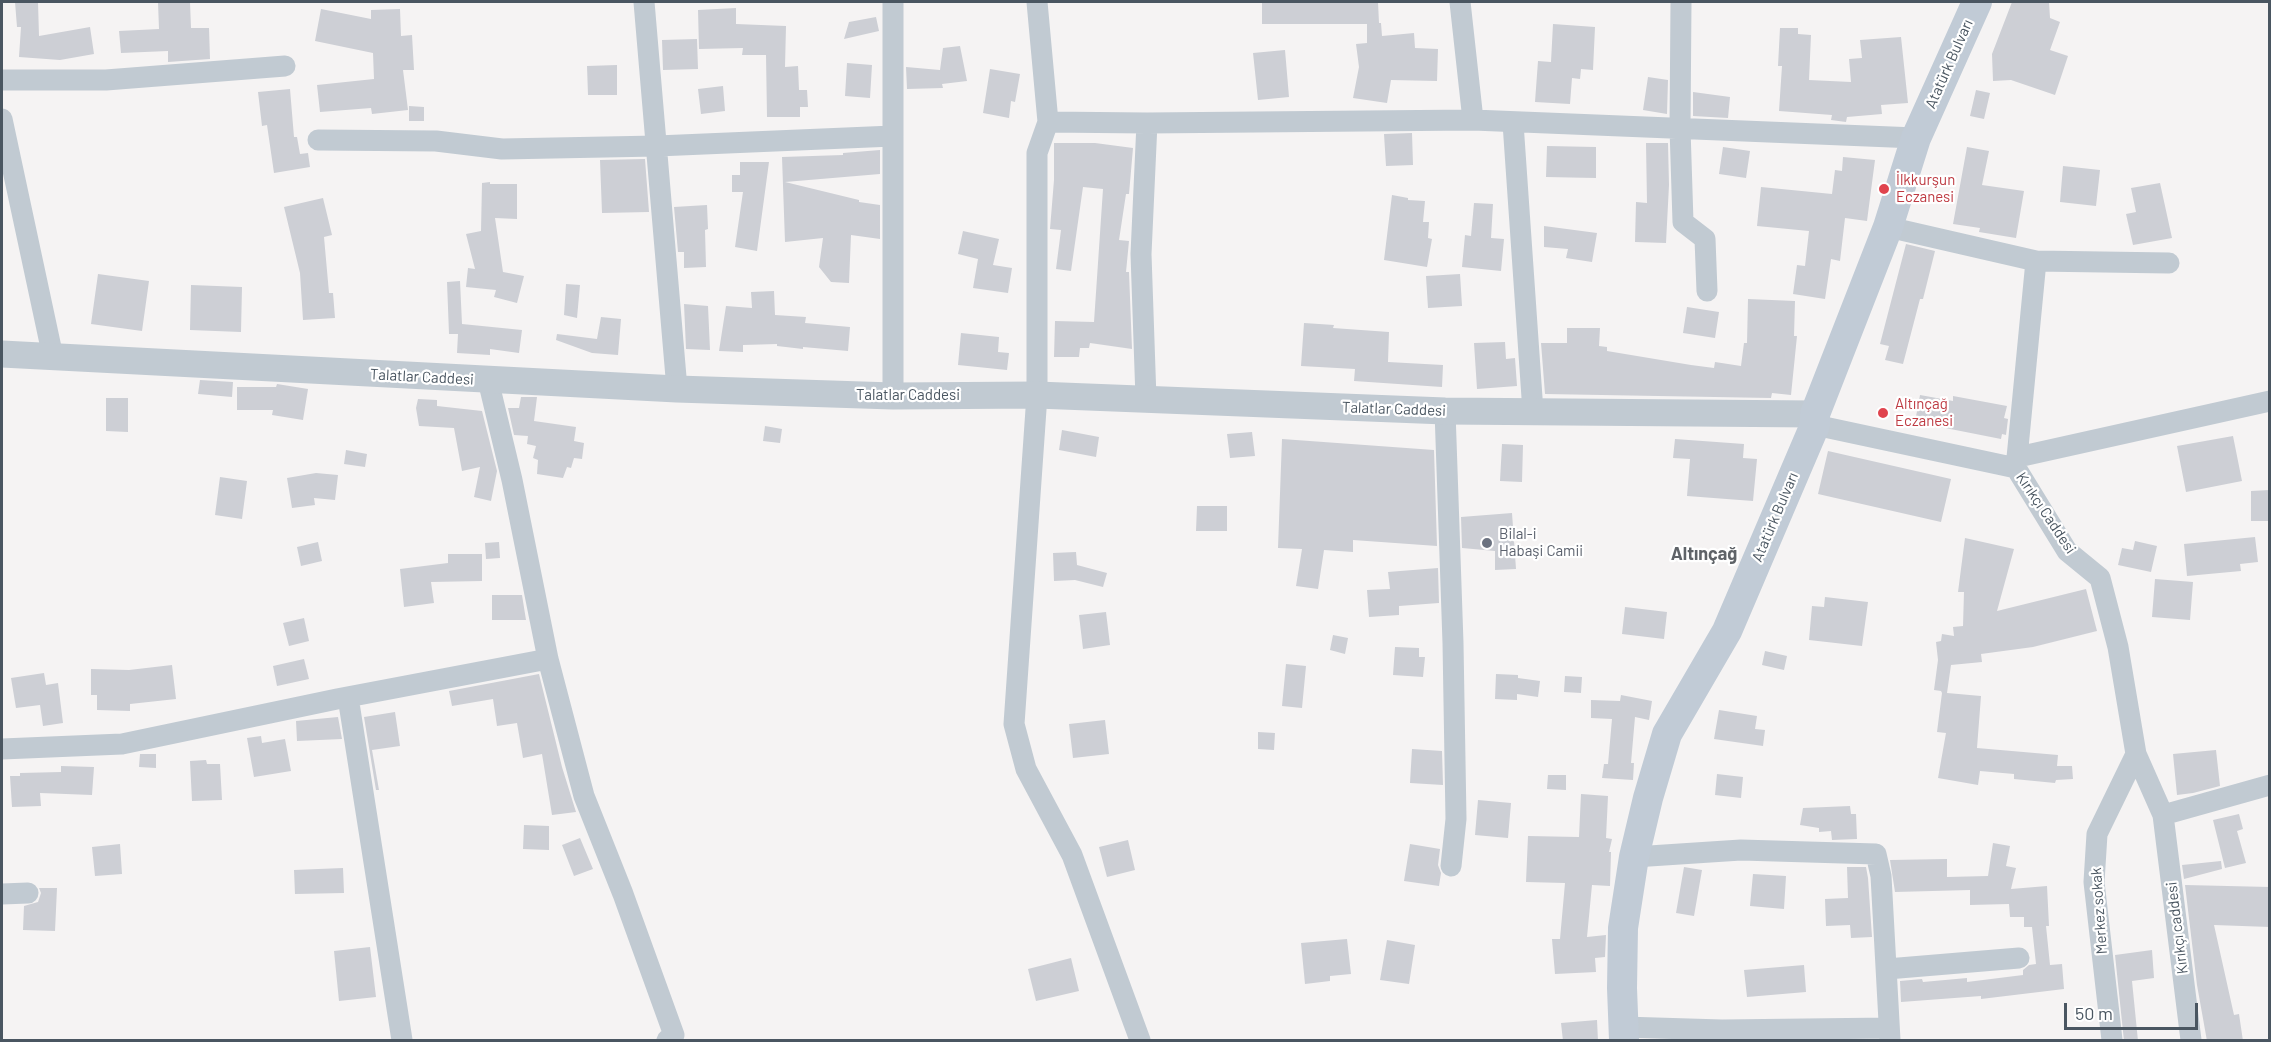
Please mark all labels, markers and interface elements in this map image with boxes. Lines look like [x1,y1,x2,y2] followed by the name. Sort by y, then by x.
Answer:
[1921,17,1977,111] street label: Atatürk Bulvarı
[1896,171,1955,206] place label: İlkkurşun Eczanesi
[1877,182,1891,196] marker: İlkkurşun Eczanesi
[370,365,474,389] street label: Talatlar Caddesi
[856,386,960,404] street label: Talatlar Caddesi
[1895,395,1953,430] place label: Altınçağ Eczanesi
[1342,398,1446,420] street label: Talatlar Caddesi
[1876,406,1890,420] marker: Altınçağ Eczanesi
[2012,469,2080,557] street label: Kırıkçı Caddesi
[1748,470,1802,564] street label: Atatürk Bulvarı
[1499,525,1583,560] place label: Bilal-i Habaşi Camii
[1480,536,1494,550] marker: Bilal-i Habaşi Camii
[1671,543,1737,565] district label: Altınçağ
[2087,867,2111,955] street label: Merkez sokak
[2162,881,2192,975] street label: Kırıkçı caddesi
[2067,991,2200,1029] scale bar
[2075,1002,2113,1024] text: 50 m

